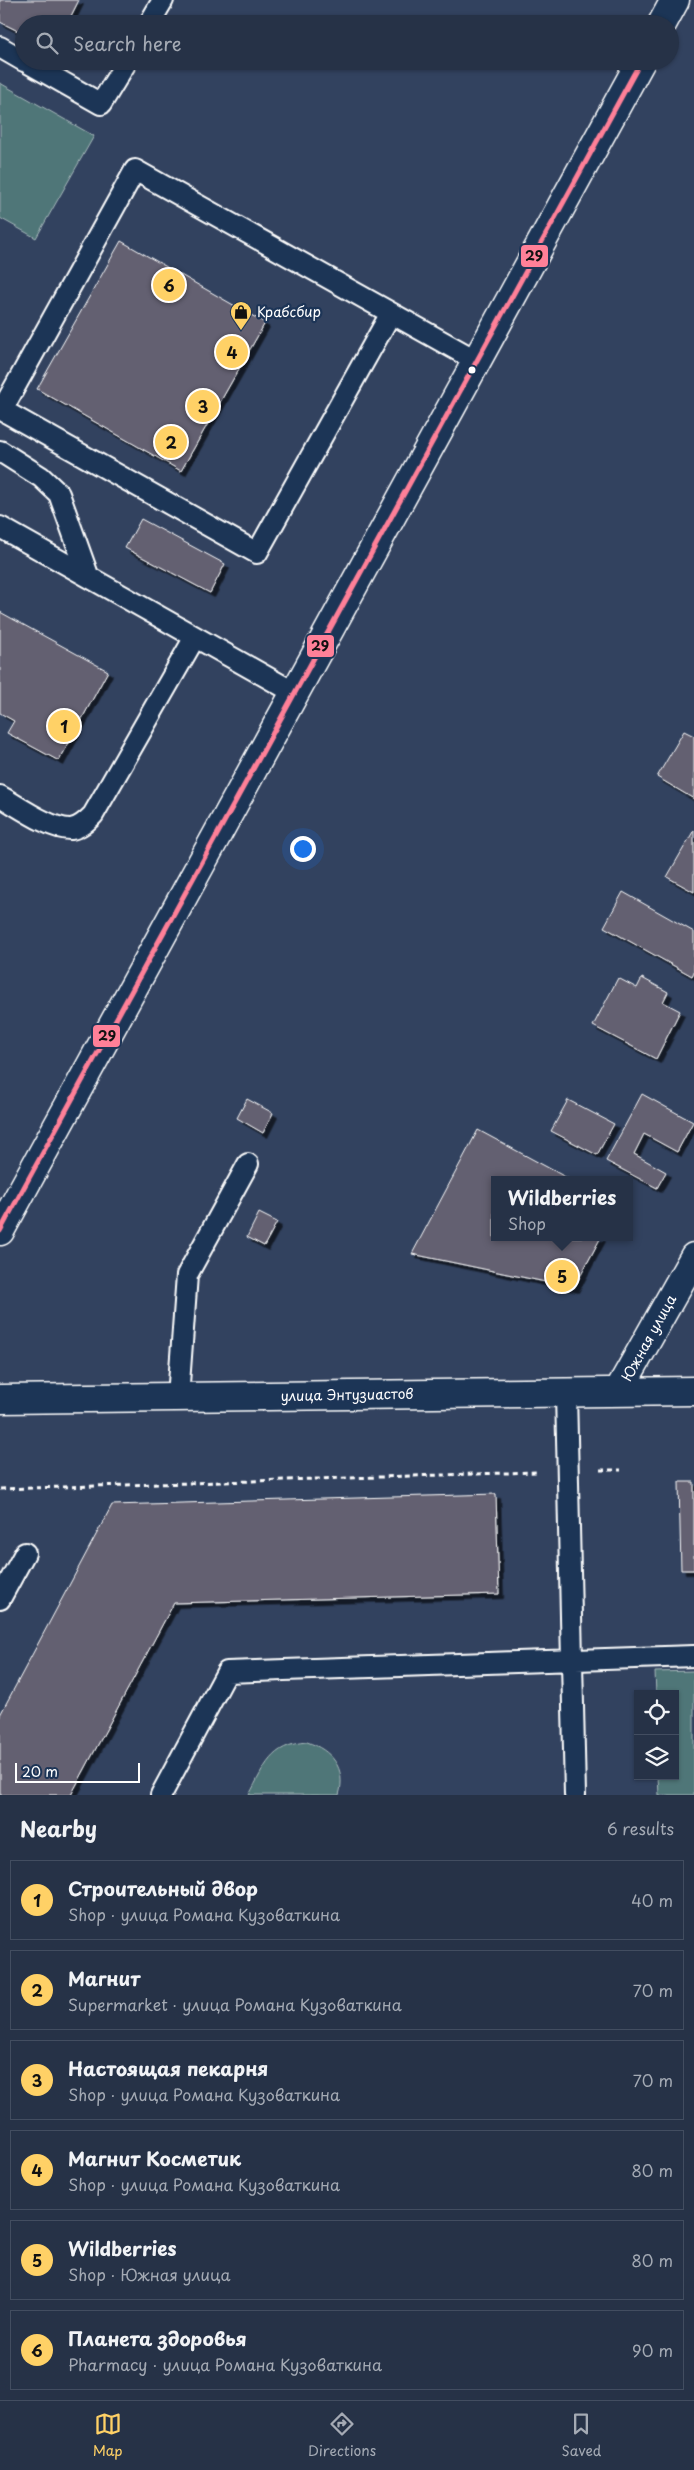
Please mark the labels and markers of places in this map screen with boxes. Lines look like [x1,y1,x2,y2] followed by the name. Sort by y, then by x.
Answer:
[153,266,185,304] pin: 6
[229,300,253,331] shop icon: Крабсбир
[257,301,321,322] place label: Крабсбир
[216,333,248,371] pin: 4
[467,365,477,375] unlabelled marker
[187,387,219,425] pin: 3
[155,423,187,461] pin: 2
[48,707,80,745] pin: 1
[546,1257,578,1295] pin: 5

